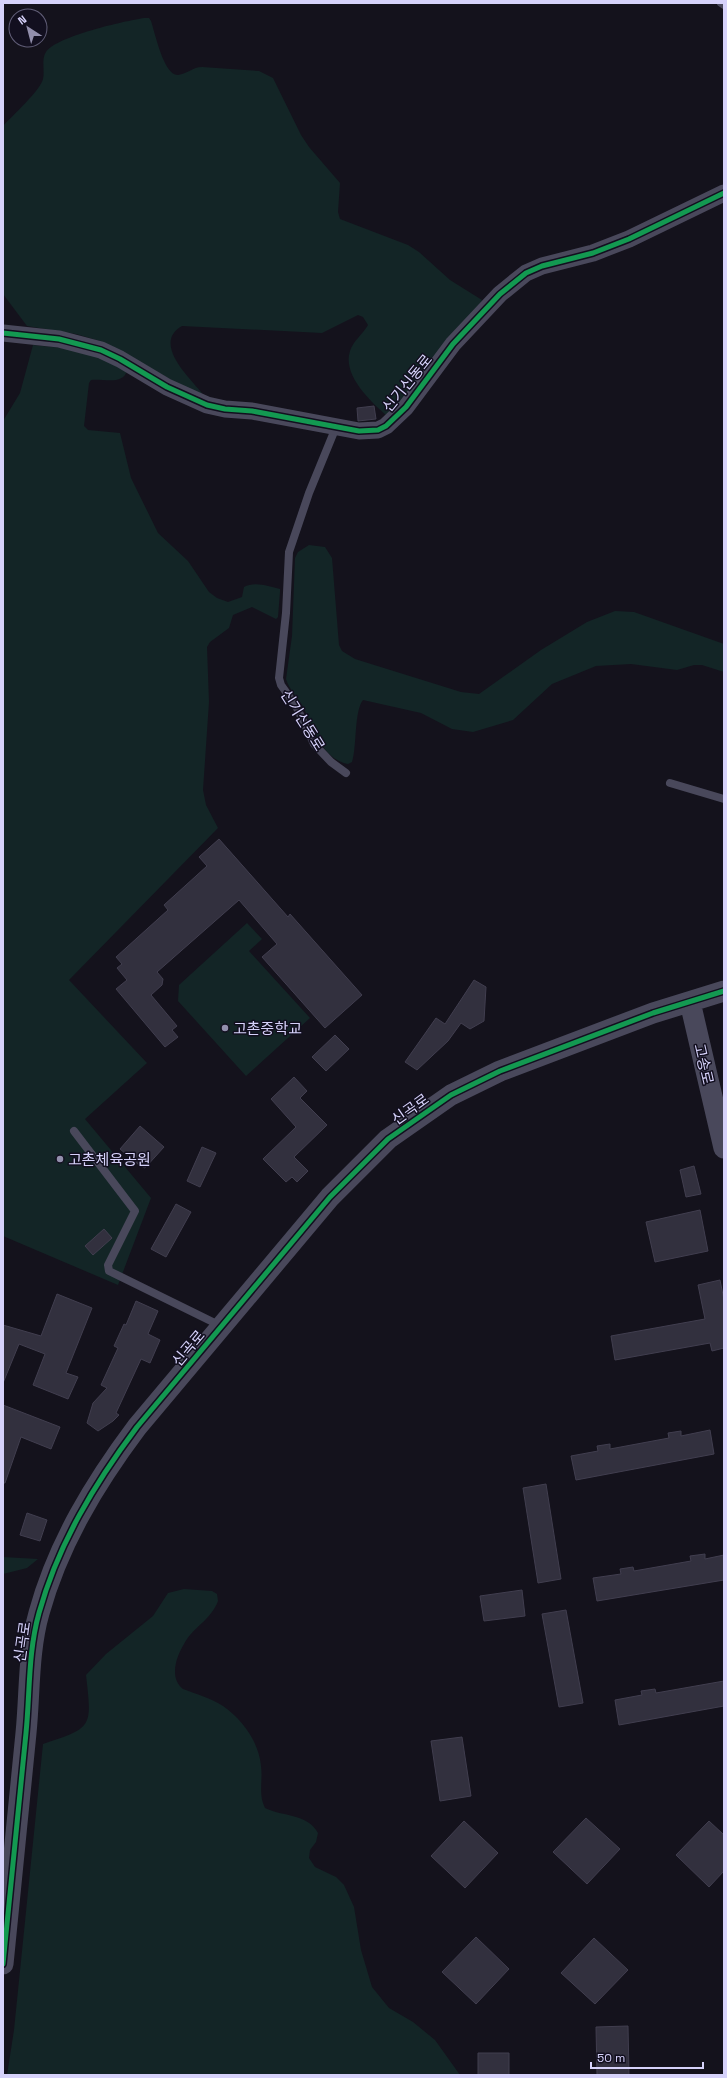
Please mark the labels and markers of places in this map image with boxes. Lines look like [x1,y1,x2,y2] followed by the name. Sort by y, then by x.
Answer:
[233,1019,302,1038] place label: 고촌중학교
[220,1023,230,1033] marker: 고촌중학교
[68,1150,151,1169] place label: 고촌체육공원
[55,1154,65,1164] marker: 고촌체육공원

